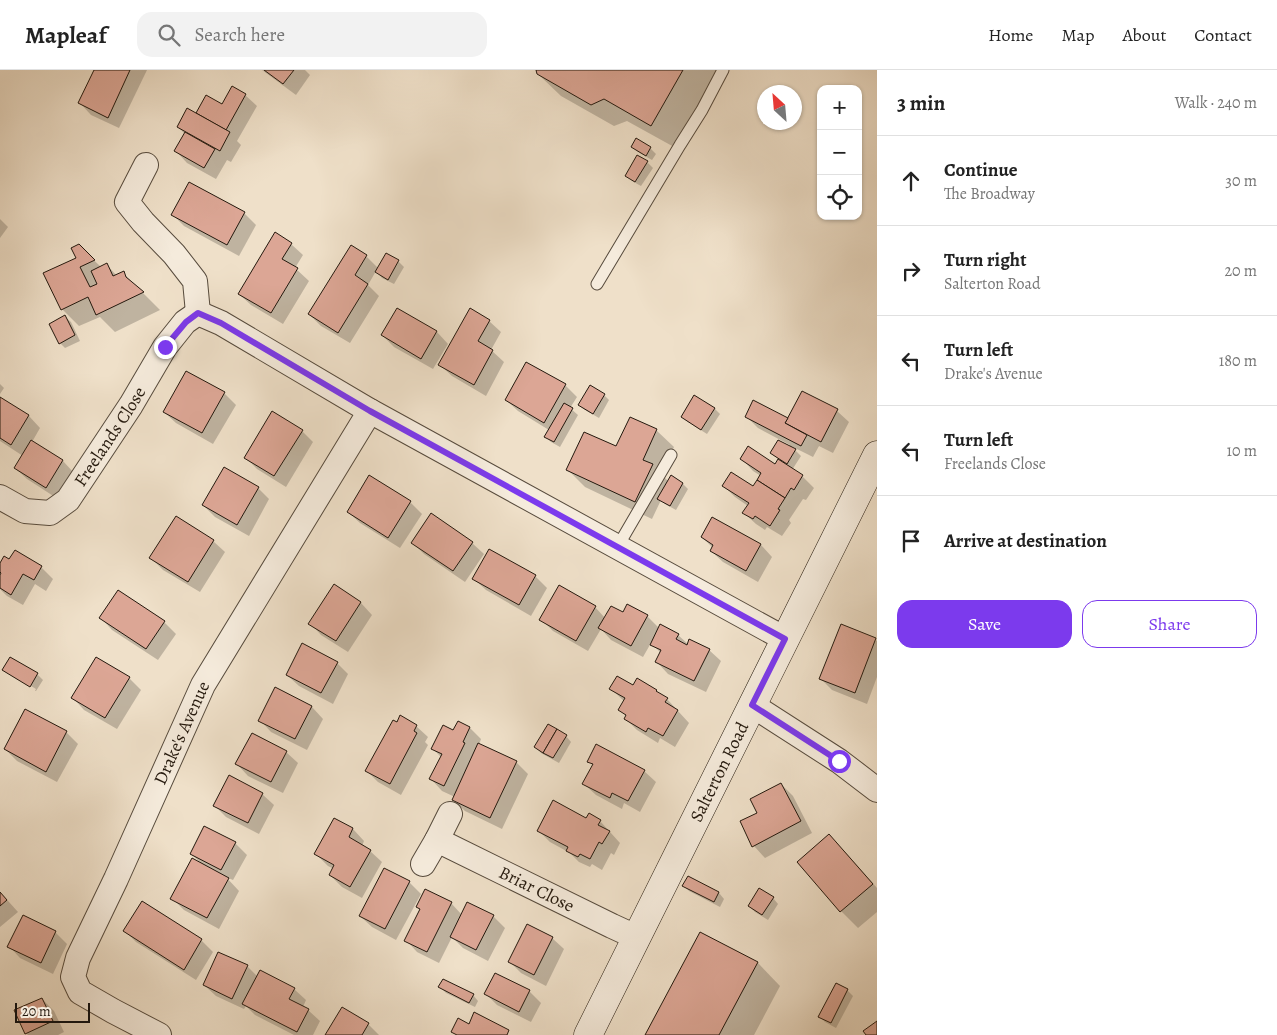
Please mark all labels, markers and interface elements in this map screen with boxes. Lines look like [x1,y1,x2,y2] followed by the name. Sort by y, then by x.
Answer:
[137,12,487,57] search box
[25,19,107,51] text: Mapleaf
[155,21,183,49] icon: search
[195,22,285,48] text: Search here
[988,23,1033,47] text: Home
[1061,23,1094,47] text: Map
[1122,23,1166,47] text: About
[1194,23,1252,47] text: Contact
[757,85,802,130] north arrow
[817,85,862,220] map controls
[817,85,862,130] button: +
[897,89,945,117] text: 3 min
[1175,92,1257,114] text: Walk · 240 m
[817,130,862,175] button: −
[944,157,1018,183] text: Continue
[897,167,925,195] icon: ahead
[1225,170,1257,192] text: 30 m
[817,175,862,220] button: locate
[944,183,1035,205] text: The Broadway
[944,247,1026,273] text: Turn right
[897,257,925,285] icon: right
[1224,260,1257,282] text: 20 m
[944,273,1041,295] text: Salterton Road
[154,336,177,359] route end
[944,337,1013,363] text: Turn left
[897,347,925,375] icon: left
[1219,350,1257,372] text: 180 m
[944,363,1043,385] text: Drake's Avenue
[68,382,151,491] street label: Freelands Close
[944,427,1013,453] text: Turn left
[897,437,925,465] icon: left
[1227,440,1257,462] text: 10 m
[944,453,1046,475] text: Freelands Close
[897,527,925,555] icon: arrive
[944,528,1107,554] text: Arrive at destination
[897,600,1072,648] button: Save
[1082,600,1257,648] button: Share
[148,677,215,788] street label: Drake's Avenue
[684,718,754,826] street label: Salterton Road
[828,750,851,773] route start
[495,860,578,918] street label: Briar Close
[15,1000,90,1023] scale bar
[22,1002,51,1021] text: 20 m

